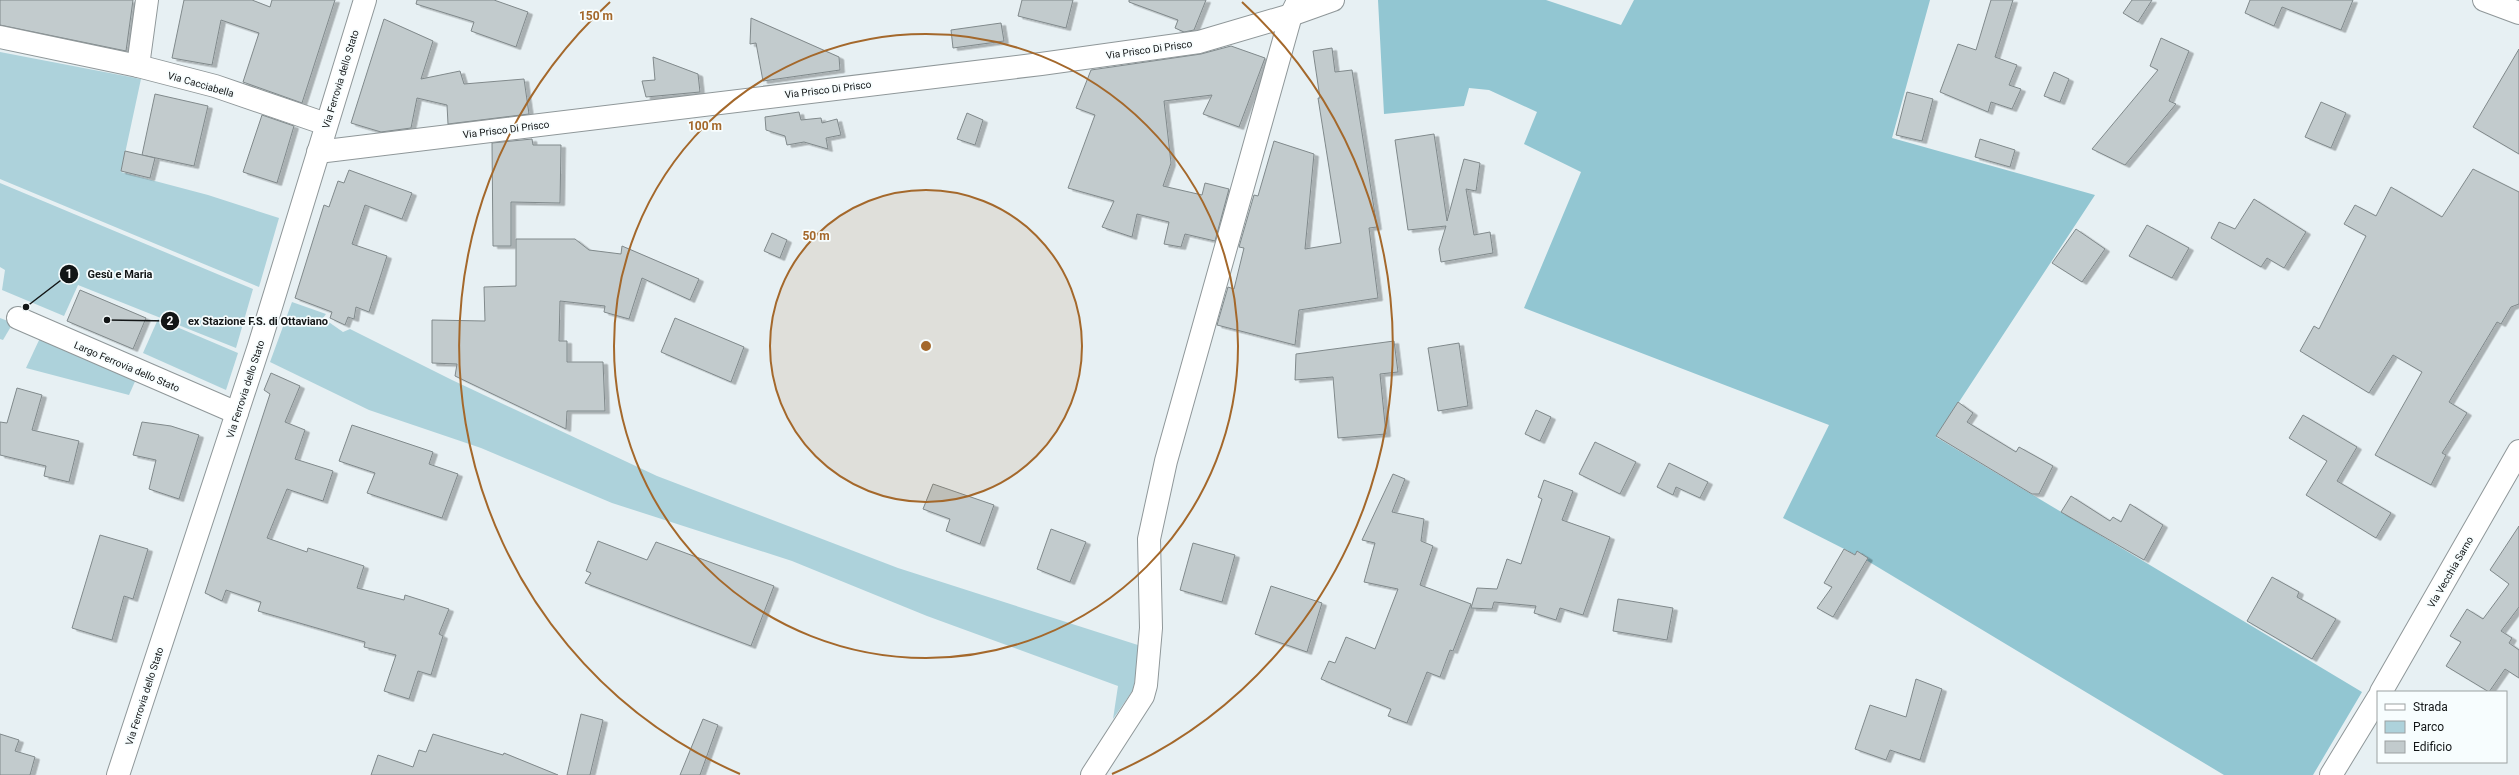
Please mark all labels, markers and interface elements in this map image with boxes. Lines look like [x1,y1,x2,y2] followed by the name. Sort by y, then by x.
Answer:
[579,9,613,23] text: 150 m
[320,28,361,130] street label: Via Ferrovia dello Stato
[1105,38,1193,61] street label: Via Prisco Di Prisco
[167,70,235,99] street label: Via Cacciabella
[784,79,872,100] street label: Via Prisco Di Prisco
[462,119,550,140] street label: Via Prisco Di Prisco
[688,119,722,133] text: 100 m
[802,229,830,243] text: 50 m
[59,263,160,286] callout: Gesù e Maria
[66,267,72,281] text: 1
[87,268,153,281] text: Gesù e Maria
[160,309,336,332] callout: ex Stazione F.S. di Ottaviano
[167,314,174,328] text: 2
[188,315,328,328] text: ex Stazione F.S. di Ottaviano
[224,338,267,440] street label: Via Ferrovia dello Stato
[72,339,182,394] street label: Largo Ferrovia dello Stato
[919,339,933,353] centre of rings
[2426,534,2475,610] street label: Via Vecchia Sarno
[123,645,166,747] street label: Via Ferrovia dello Stato
[2377,691,2507,763] legend
[2413,700,2448,714] text: Strada
[2413,720,2444,734] text: Parco
[2413,740,2452,754] text: Edificio

